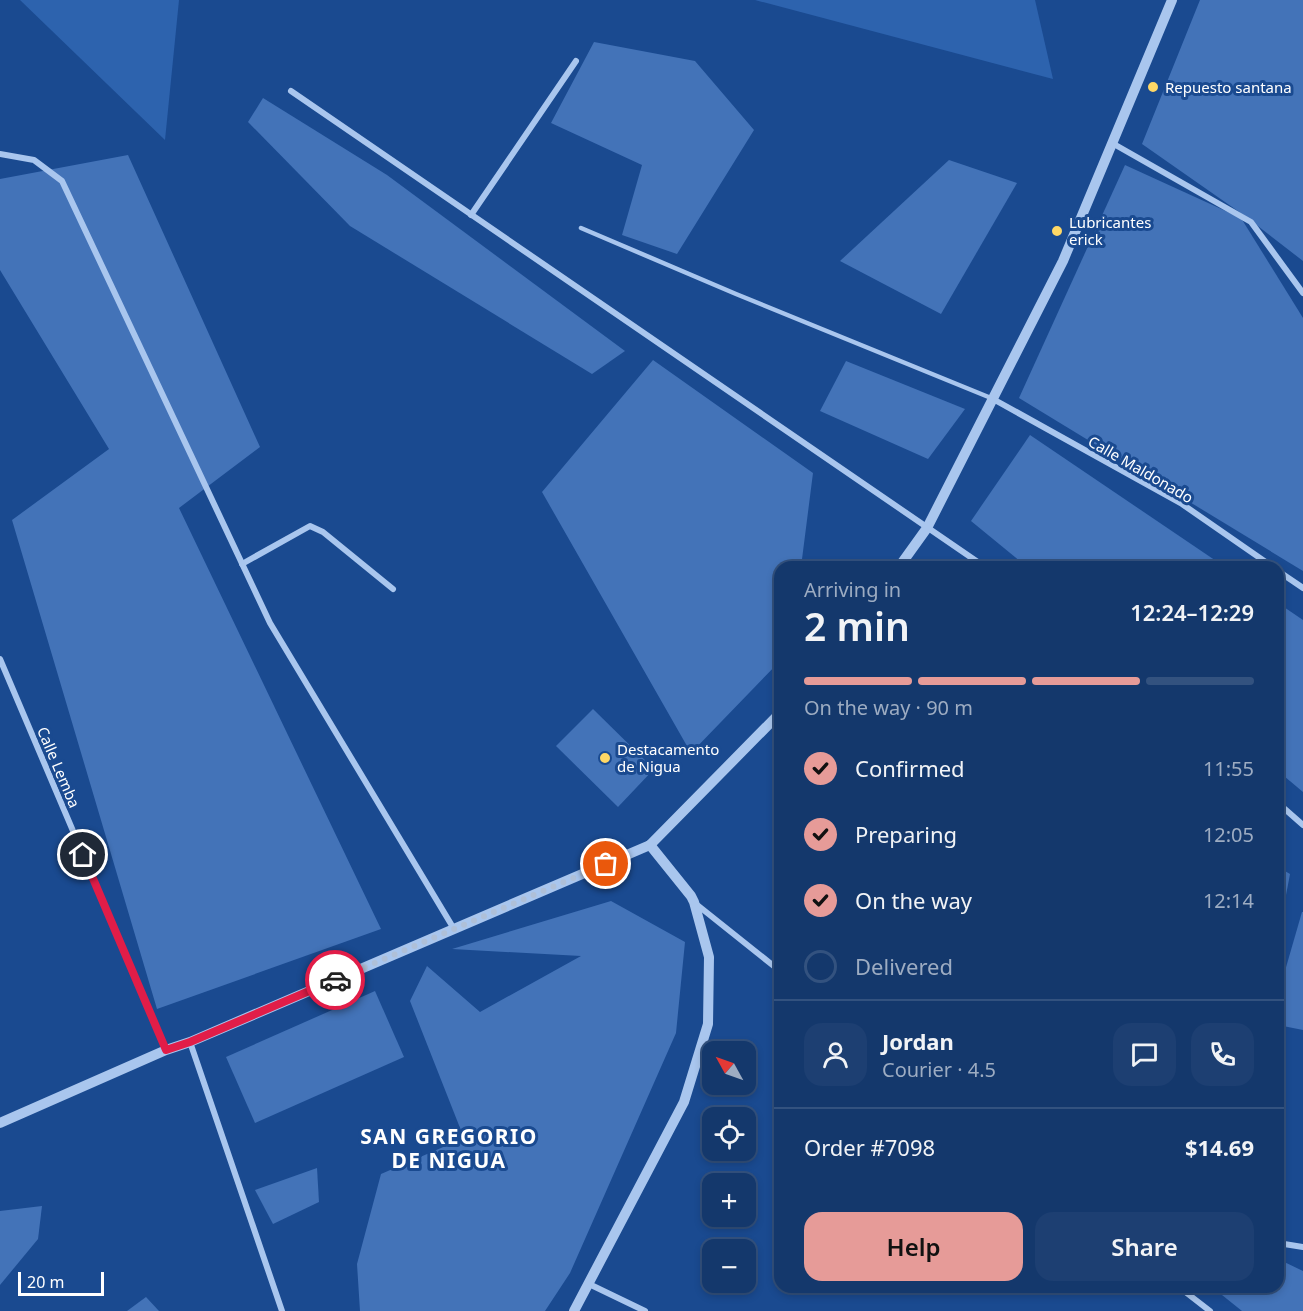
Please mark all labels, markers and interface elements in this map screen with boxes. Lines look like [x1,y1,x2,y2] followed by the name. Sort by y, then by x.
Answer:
[1165,77,1292,97] place label: Repuesto santana
[1146,80,1160,94] marker: Repuesto santana
[1069,212,1151,249] place label: Lubricantes erick
[1050,224,1064,238] marker: Lubricantes erick
[1085,431,1197,507] street label: Calle Maldonado
[804,576,901,603] text: Arriving in
[1130,597,1254,627] text: 12:24–12:29
[804,599,910,652] text: 2 min
[804,694,973,721] text: On the way · 90 m
[33,724,85,810] street label: Calle Lemba
[617,739,719,776] place label: Destacamento de Nigua
[598,751,612,765] marker: Destacamento de Nigua
[804,752,837,785] icon: check
[855,753,965,783] text: Confirmed
[1203,755,1254,782] text: 11:55
[804,818,837,851] icon: check
[855,819,957,849] text: Preparing
[1203,821,1254,848] text: 12:05
[57,829,108,880] pin
[66,838,99,871] icon: home
[580,838,631,889] pin
[589,847,622,880] icon: bag
[804,884,837,917] icon: check
[855,885,972,915] text: On the way
[1203,887,1254,914] text: 12:14
[305,950,365,1010] courier
[855,951,953,981] text: Delivered
[319,964,352,997] icon: car
[804,1023,867,1086] button: person
[1113,1023,1176,1086] button: chat
[1191,1023,1254,1086] button: phone
[882,1026,954,1056] text: Jordan
[702,1041,756,1095] north arrow
[702,1041,756,1293] map controls
[882,1056,996,1083] text: Courier · 4.5
[702,1107,756,1161] button: locate
[360,1122,538,1174] district label: SAN GREGORIO DE NIGUA
[804,1132,935,1162] text: Order #7098
[1185,1132,1254,1162] text: $14.69
[702,1173,756,1227] button: +
[804,1212,1023,1281] button: Help
[1035,1212,1254,1281] button: Share
[702,1239,756,1293] button: −
[18,1269,104,1296] scale bar
[27,1271,64,1293] text: 20 m

